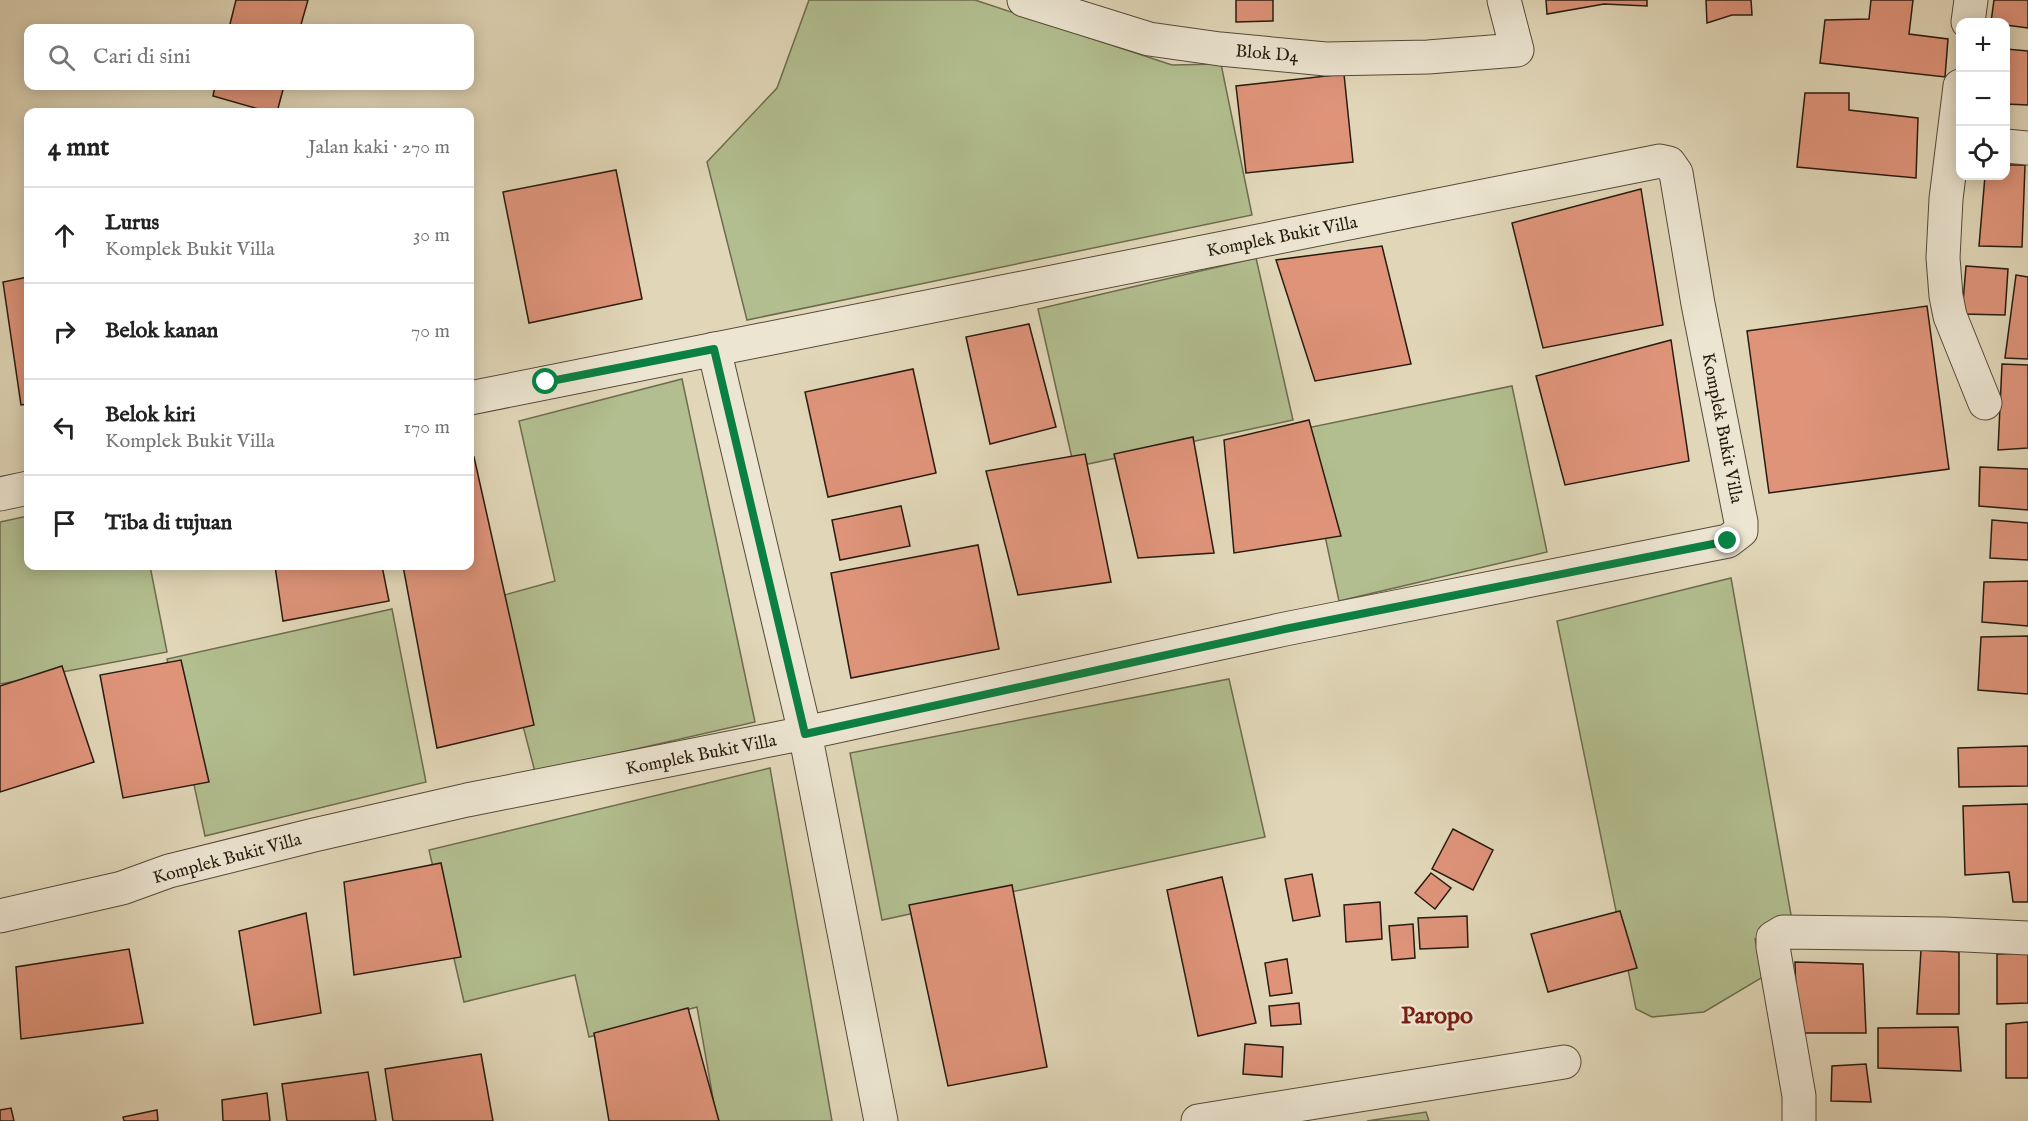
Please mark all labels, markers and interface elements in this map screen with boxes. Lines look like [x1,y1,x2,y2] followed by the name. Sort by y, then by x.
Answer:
[1956,18,2010,180] map controls
[1956,18,2010,72] button: +
[24,24,474,90] search box
[1234,40,1300,69] street label: Blok D4
[45,41,78,74] icon: search
[93,43,191,71] text: Cari di sini
[1956,72,2010,126] button: −
[1956,126,2010,180] button: locate
[48,131,109,164] text: 4 mnt
[308,135,450,160] text: Jalan kaki · 270 m
[105,209,159,237] text: Lurus
[1205,212,1360,263] street label: Komplek Bukit Villa
[48,219,81,252] icon: ahead
[413,223,450,248] text: 30 m
[105,237,275,262] text: Komplek Bukit Villa
[48,315,81,348] icon: right
[105,317,218,345] text: Belok kanan
[411,319,450,344] text: 70 m
[1696,351,1747,506] street label: Komplek Bukit Villa
[532,368,558,394] route start
[105,401,196,429] text: Belok kiri
[48,411,81,444] icon: left
[404,415,450,440] text: 170 m
[105,429,275,454] text: Komplek Bukit Villa
[48,507,81,540] icon: arrive
[105,509,232,537] text: Tiba di tujuan
[1714,527,1740,553] route end
[624,730,779,781] street label: Komplek Bukit Villa
[151,829,304,890] street label: Komplek Bukit Villa
[1401,1001,1473,1032] district label: Paropo

